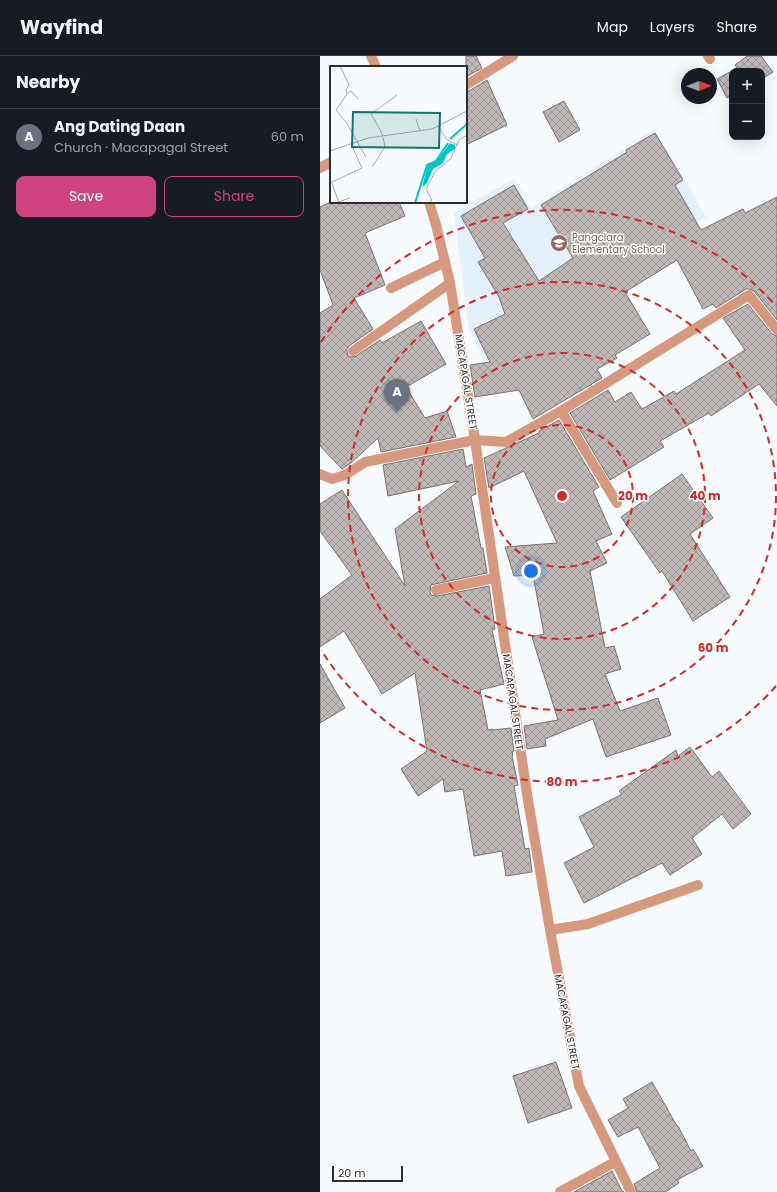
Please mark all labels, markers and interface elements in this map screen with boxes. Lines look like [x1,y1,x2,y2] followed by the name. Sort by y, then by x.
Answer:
[20,14,103,41] text: Wayfind
[597,17,628,37] text: Map
[650,17,694,37] text: Layers
[716,17,757,37] text: Share
[330,66,467,203] inset map
[681,68,717,104] north arrow
[729,68,765,140] map controls
[729,68,765,104] button: +
[16,70,80,94] text: Nearby
[729,104,765,140] button: −
[54,116,185,137] text: Ang Dating Daan
[24,127,34,146] text: A
[271,127,304,146] text: 60 m
[54,138,228,157] text: Church · Macapagal Street
[16,176,156,217] button: Save
[164,176,304,217] button: Share
[572,230,665,257] place label: Pangclara Elementary School
[549,233,569,253] school or university icon: Pangclara Elementary School
[451,333,481,432] street label: MACAPAGAL STREET
[384,379,410,412] pin: A
[618,487,648,504] text: 20 m
[689,487,721,504] text: 40 m
[555,489,569,503] centre of rings
[521,561,541,581] your location
[698,639,729,656] text: 60 m
[499,653,527,752] street label: MACAPAGAL STREET
[547,773,578,790] text: 80 m
[550,973,584,1072] street label: MACAPAGAL STREET
[332,1164,403,1183] scale bar
[338,1165,366,1181] text: 20 m

